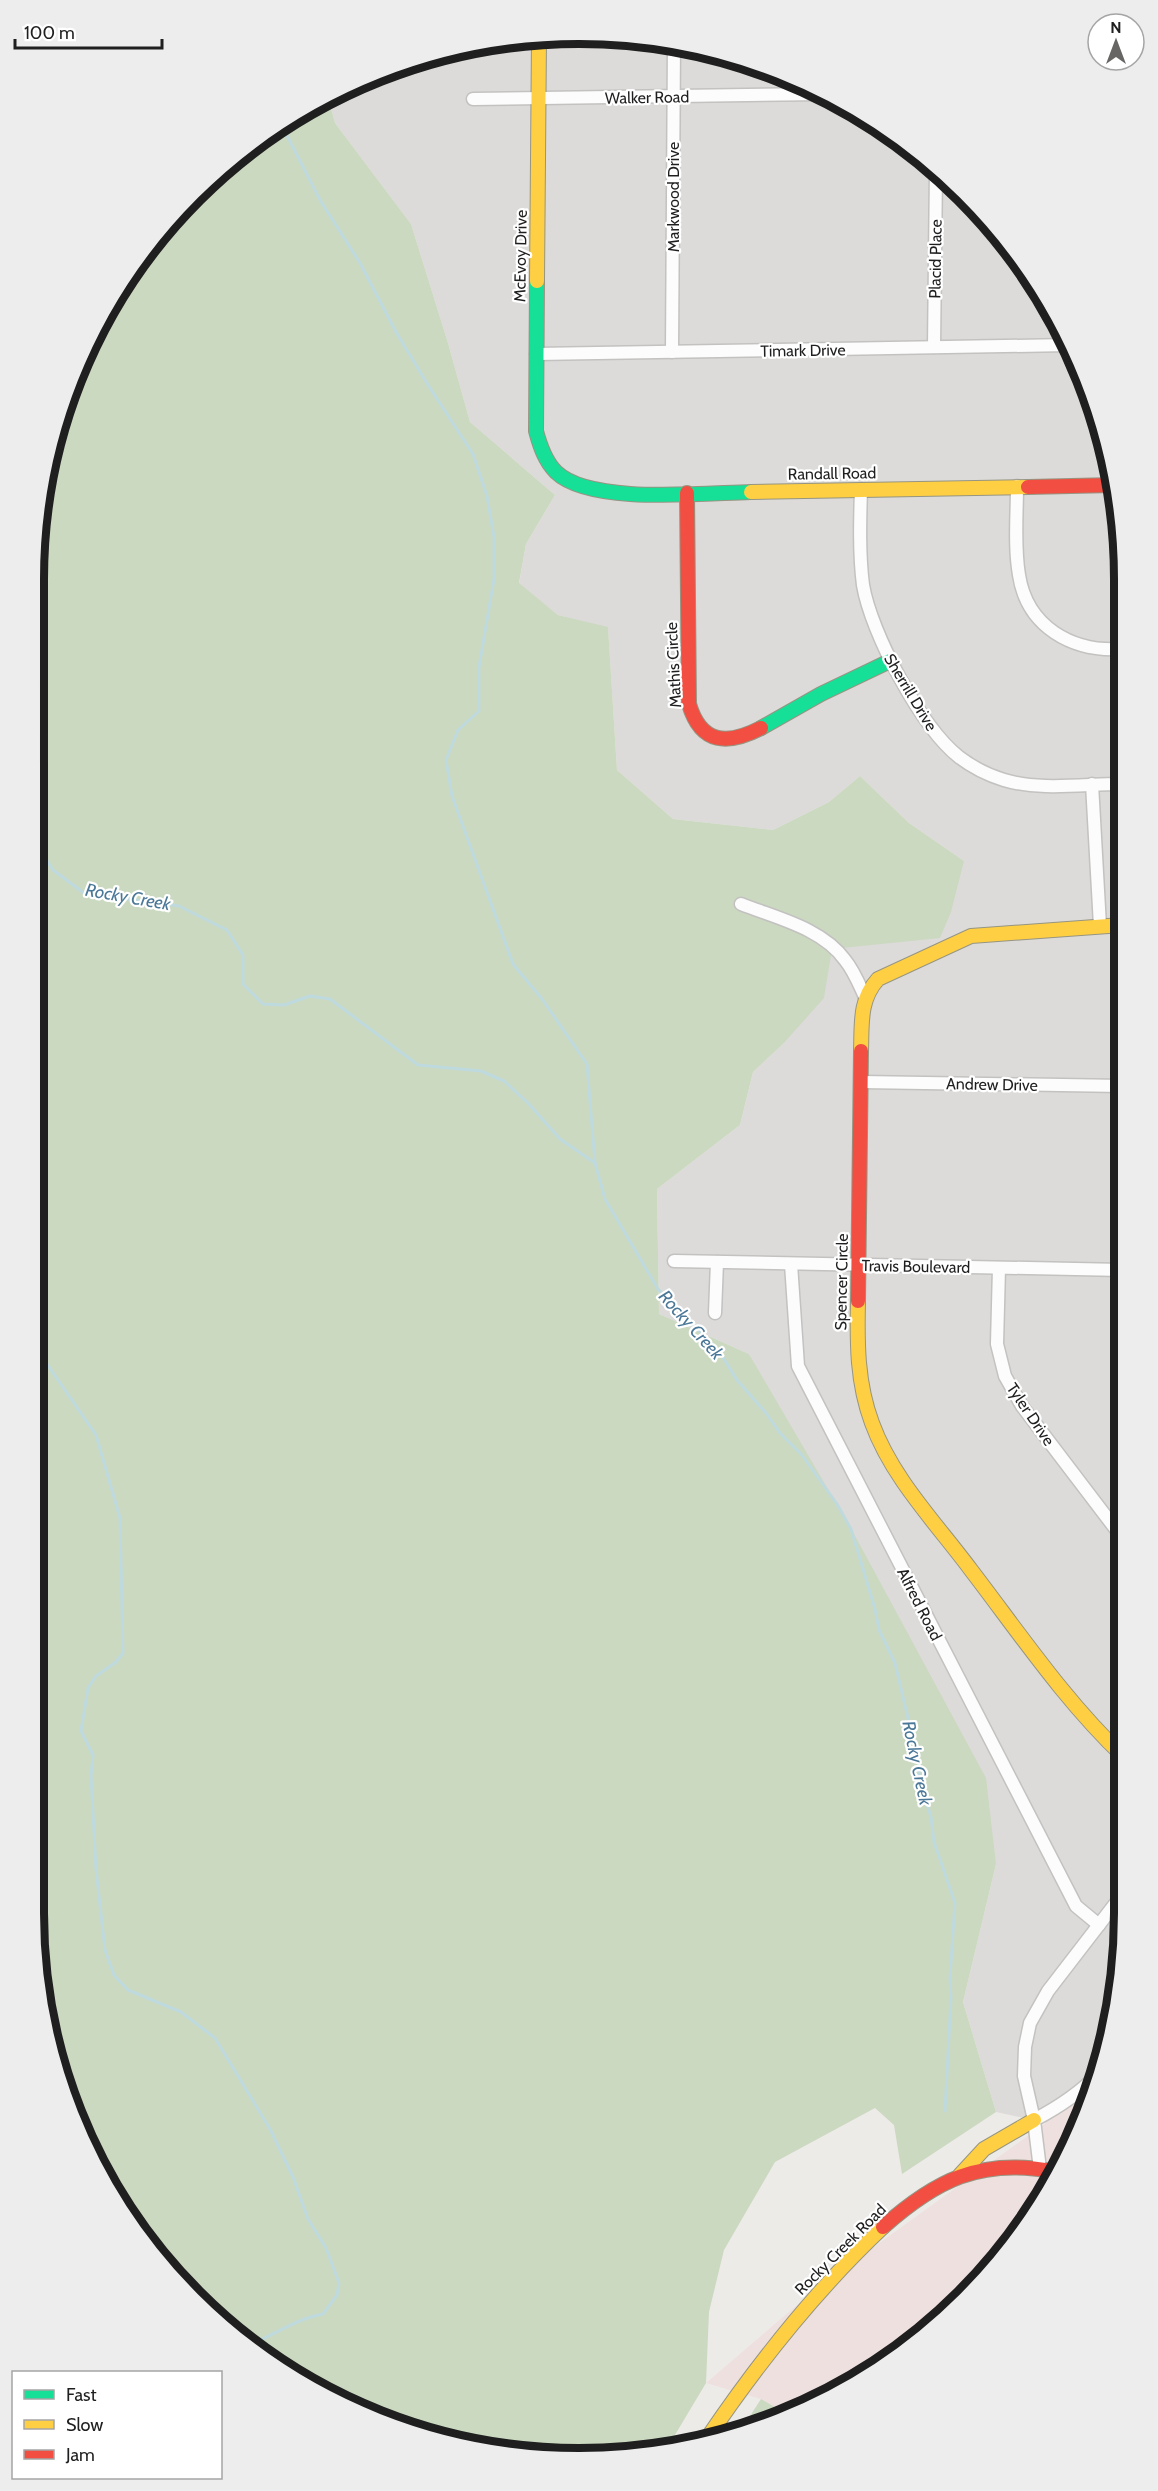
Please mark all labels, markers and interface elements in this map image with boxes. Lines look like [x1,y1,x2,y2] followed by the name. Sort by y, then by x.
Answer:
[15,12,162,50] scale bar
[1086,12,1146,72] north arrow
[1110,18,1122,37] text: N
[24,22,75,44] text: 100 m
[605,87,689,108] street label: Walker Road
[664,142,683,252] street label: Markwood Drive
[510,210,531,302] street label: McEvoy Drive
[925,219,946,299] street label: Placid Place
[760,340,846,361] street label: Timark Drive
[788,463,876,484] street label: Randall Road
[662,622,685,708] street label: Mathis Circle
[880,650,941,734] street label: Sherrill Drive
[84,879,174,916] water label: Rocky Creek
[946,1074,1038,1095] street label: Andrew Drive
[831,1233,852,1331] street label: Spencer Circle
[861,1256,970,1277] street label: Travis Boulevard
[654,1286,729,1365] water label: Rocky Creek
[1003,1379,1059,1449] street label: Tyler Drive
[893,1565,946,1644] street label: Alfred Road
[897,1719,937,1809] water label: Rocky Creek
[791,2200,890,2299] street label: Rocky Creek Road
[12,2371,222,2479] legend
[66,2384,97,2406] text: Fast
[66,2414,103,2436] text: Slow
[65,2444,95,2466] text: Jam

